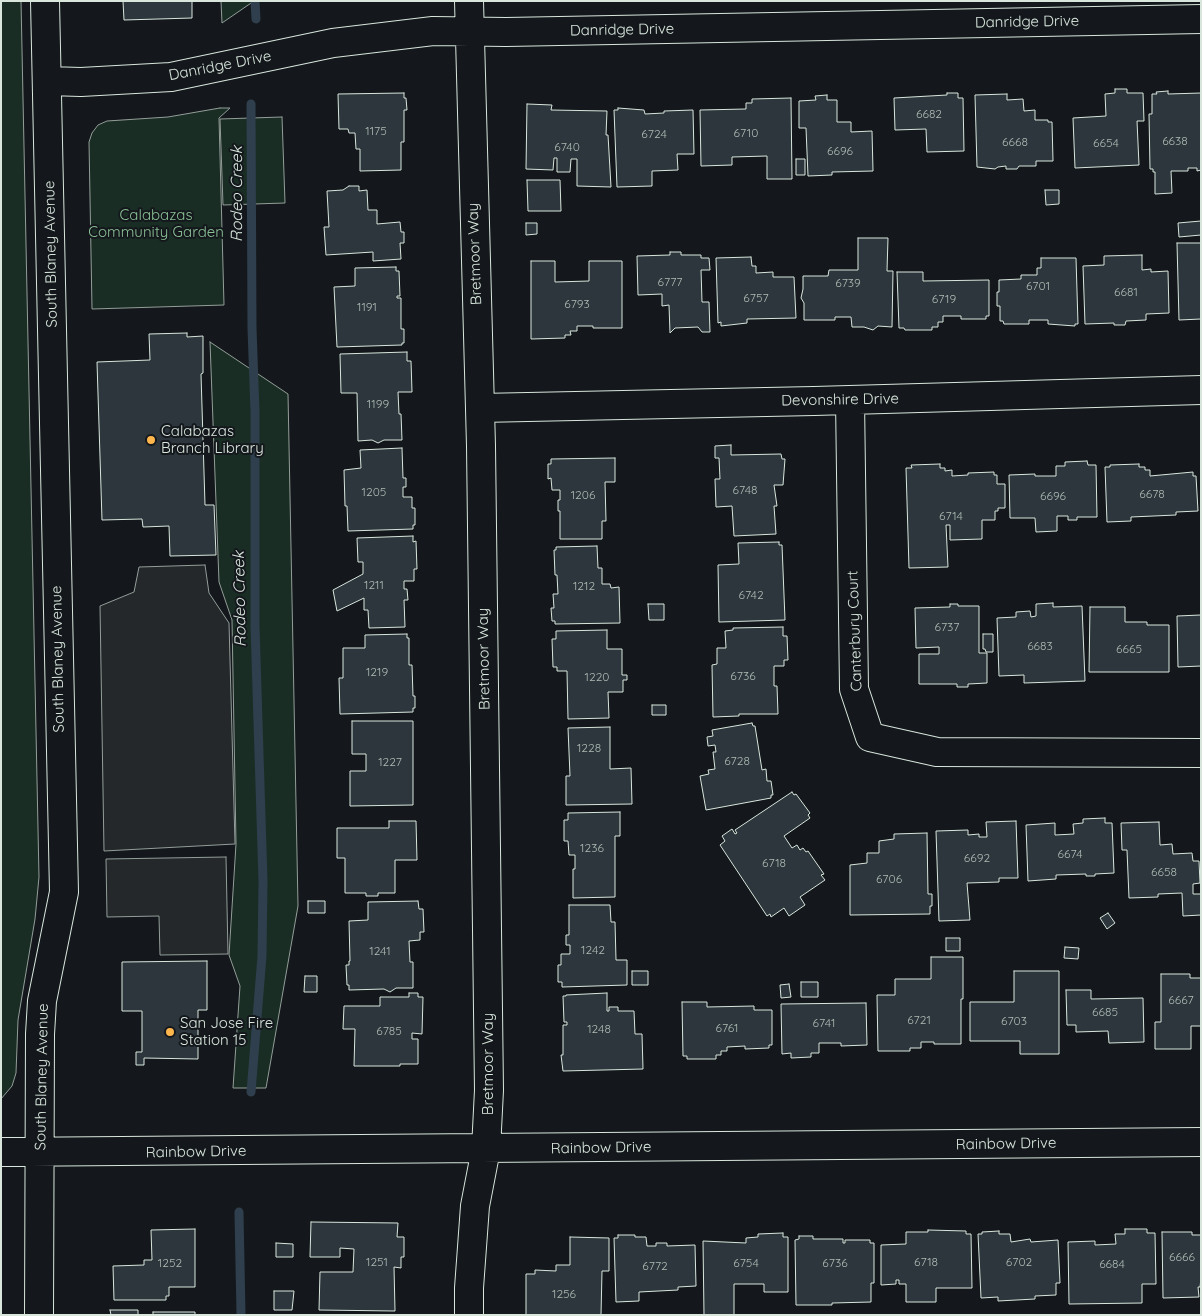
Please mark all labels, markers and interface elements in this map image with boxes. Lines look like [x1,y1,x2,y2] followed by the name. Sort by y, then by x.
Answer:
[975,12,1079,32] street label: Danridge Drive
[570,20,674,40] street label: Danridge Drive
[167,47,273,85] street label: Danridge Drive
[916,107,942,121] house number: 6682
[365,124,387,138] house number: 1175
[734,126,758,140] house number: 6710
[641,127,667,141] house number: 6724
[1162,134,1188,148] house number: 6638
[1002,135,1028,149] house number: 6668
[1093,136,1119,150] house number: 6654
[554,140,580,154] house number: 6740
[827,144,853,158] house number: 6696
[227,146,247,242] water label: Rodeo Creek
[41,180,61,328] street label: South Blaney Avenue
[464,203,486,305] street label: Bretmoor Way
[88,206,224,241] park label: Calabazas Community Garden
[658,275,682,289] house number: 6777
[835,276,861,290] house number: 6739
[1026,279,1050,293] house number: 6701
[1114,285,1138,299] house number: 6681
[743,291,769,305] house number: 6757
[932,292,956,306] house number: 6719
[564,297,590,311] house number: 6793
[357,300,377,314] house number: 1191
[781,390,899,410] street label: Devonshire Drive
[367,397,389,411] house number: 1199
[161,422,264,457] place label: Calabazas Branch Library
[145,434,157,446] marker: Calabazas Branch Library
[733,483,757,497] house number: 6748
[362,485,386,499] house number: 1205
[1139,487,1165,501] house number: 6678
[571,488,595,502] house number: 1206
[1040,489,1066,503] house number: 6696
[939,509,963,523] house number: 6714
[230,551,250,647] water label: Rodeo Creek
[844,570,866,692] street label: Canterbury Court
[364,578,384,592] house number: 1211
[573,579,595,593] house number: 1212
[48,585,68,733] street label: South Blaney Avenue
[738,588,764,602] house number: 6742
[474,608,494,710] street label: Bretmoor Way
[934,620,960,634] house number: 6737
[1027,639,1053,653] house number: 6683
[1116,642,1142,656] house number: 6665
[366,665,388,679] house number: 1219
[730,669,756,683] house number: 6736
[585,670,609,684] house number: 1220
[577,741,601,755] house number: 1228
[724,754,750,768] house number: 6728
[378,755,402,769] house number: 1227
[580,841,604,855] house number: 1236
[1058,847,1082,861] house number: 6674
[964,851,990,865] house number: 6692
[762,856,786,870] house number: 6718
[1151,865,1177,879] house number: 6658
[876,872,902,886] house number: 6706
[581,943,605,957] house number: 1242
[369,944,391,958] house number: 1241
[1168,993,1194,1007] house number: 6667
[32,1003,52,1151] street label: South Blaney Avenue
[1092,1005,1118,1019] house number: 6685
[479,1013,497,1115] street label: Bretmoor Way
[907,1013,931,1027] house number: 6721
[180,1014,273,1049] place label: San Jose Fire Station 15
[1001,1014,1027,1028] house number: 6703
[813,1016,835,1030] house number: 6741
[715,1021,739,1035] house number: 6761
[587,1022,611,1036] house number: 1248
[376,1024,402,1038] house number: 6785
[164,1026,176,1038] marker: San Jose Fire Station 15
[955,1134,1057,1154] street label: Rainbow Drive
[550,1138,652,1158] street label: Rainbow Drive
[145,1142,247,1162] street label: Rainbow Drive
[1169,1250,1195,1264] house number: 6666
[366,1255,388,1269] house number: 1251
[914,1255,938,1269] house number: 6718
[1006,1255,1032,1269] house number: 6702
[158,1256,182,1270] house number: 1252
[733,1256,759,1270] house number: 6754
[822,1256,848,1270] house number: 6736
[1099,1257,1125,1271] house number: 6684
[642,1259,668,1273] house number: 6772
[552,1287,576,1301] house number: 1256

